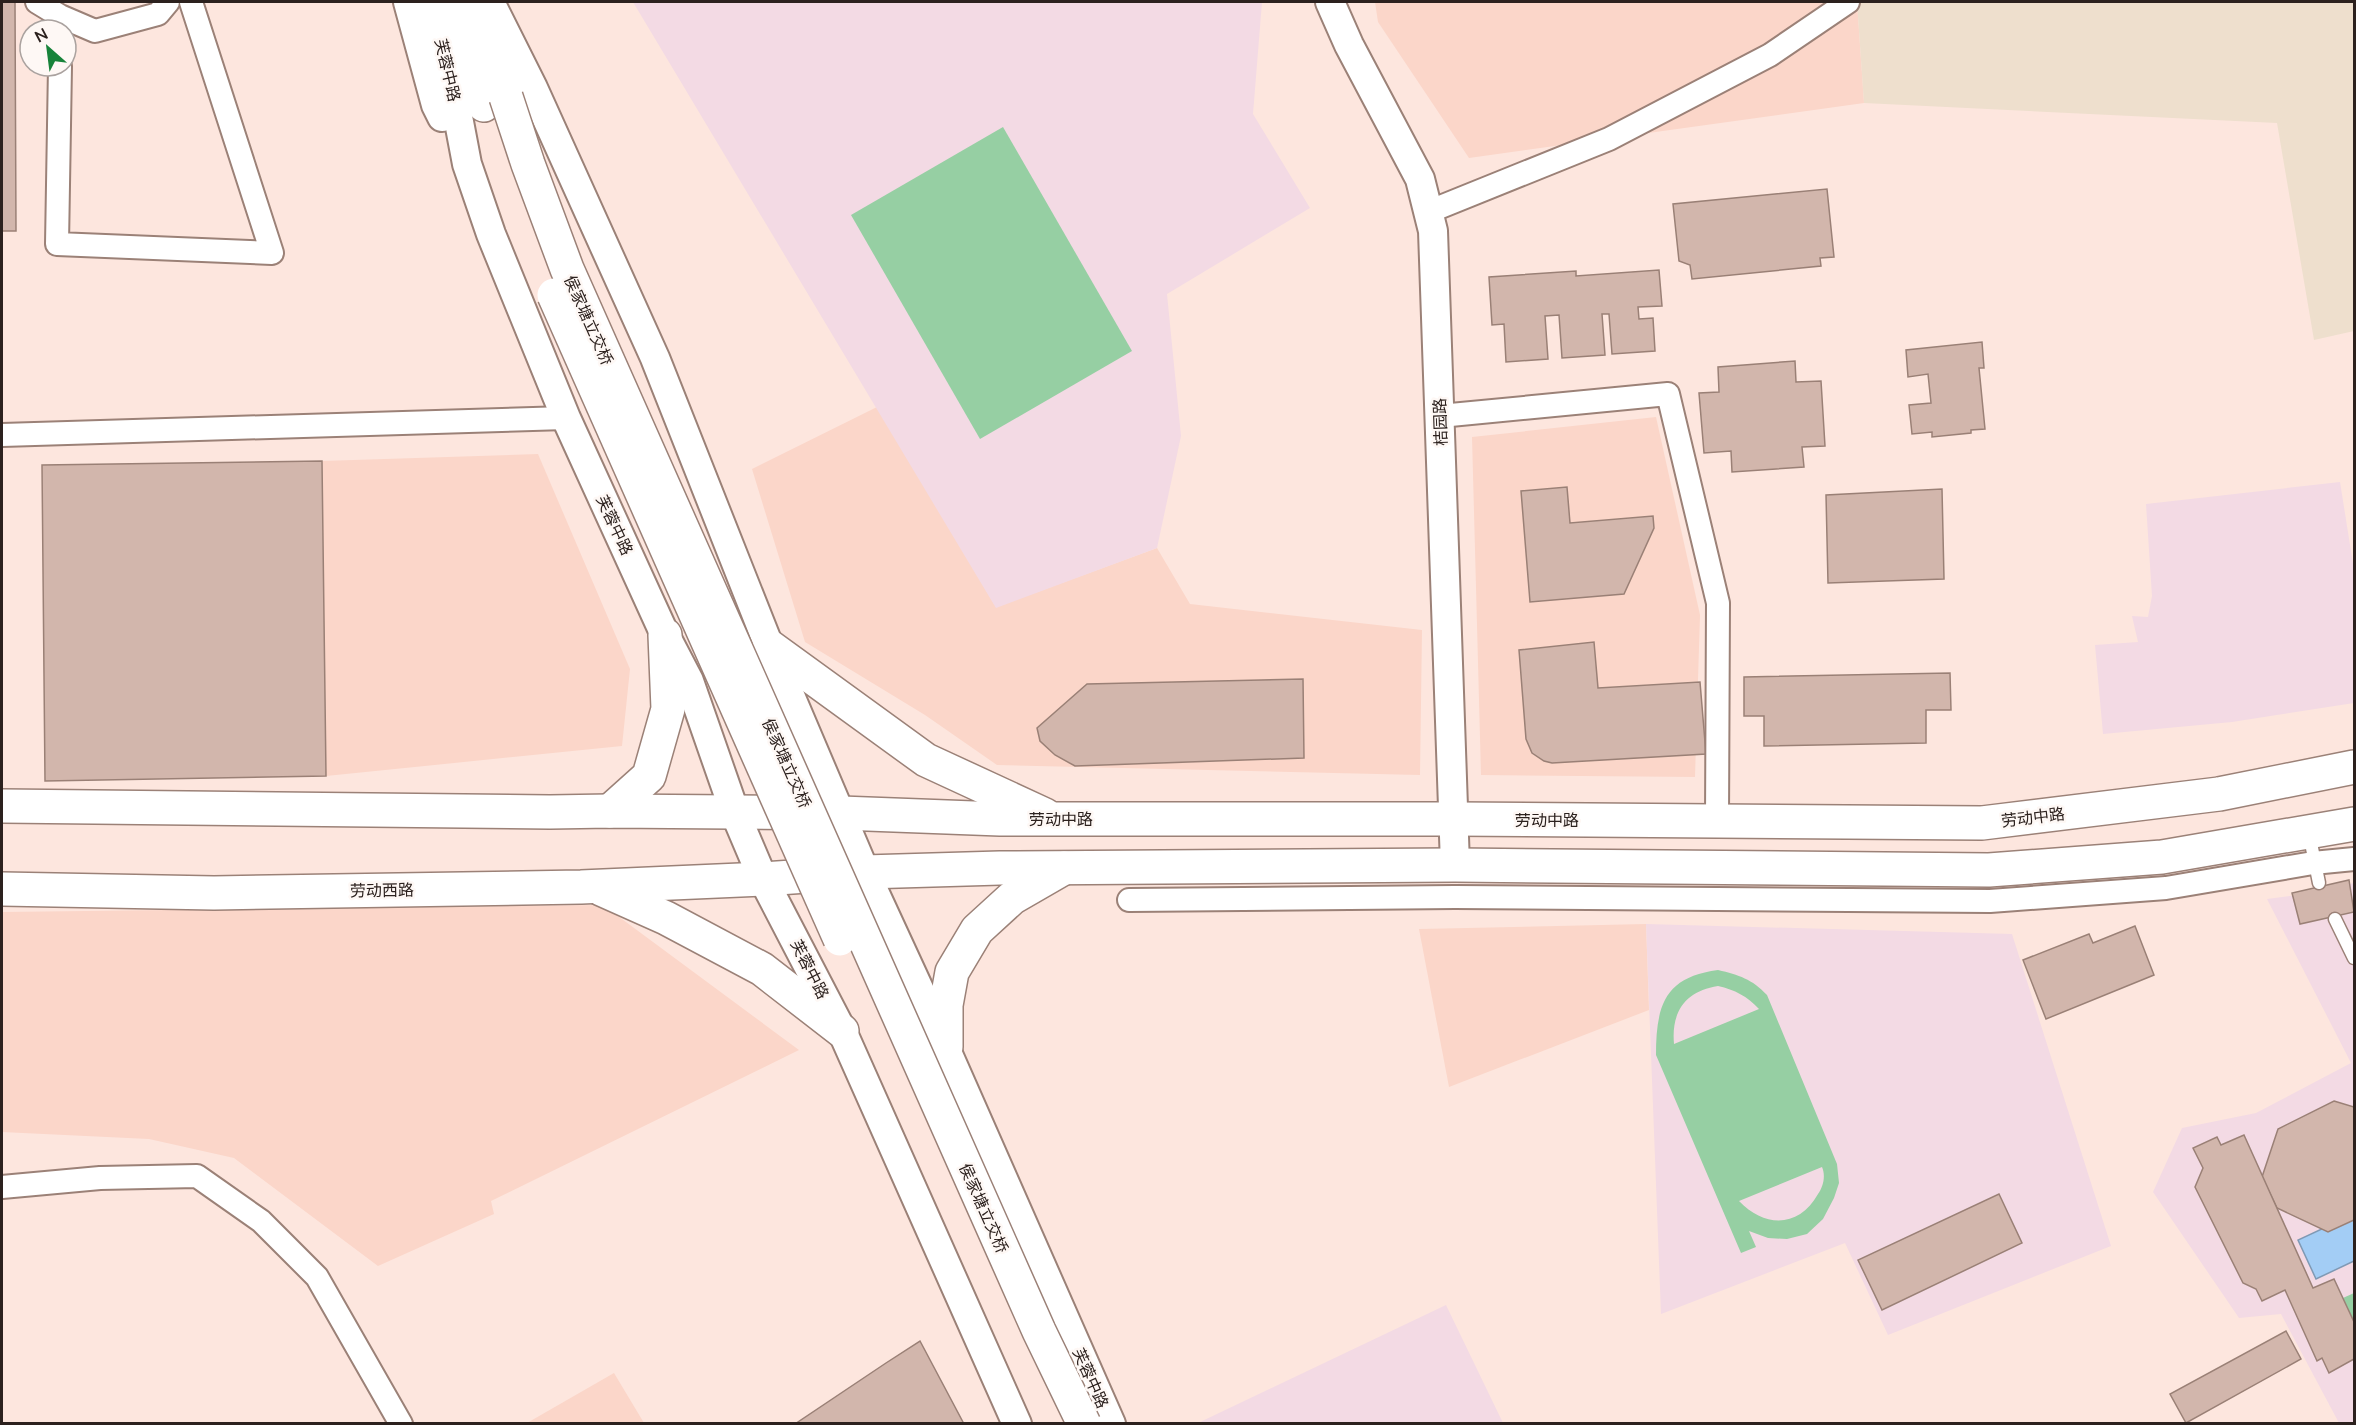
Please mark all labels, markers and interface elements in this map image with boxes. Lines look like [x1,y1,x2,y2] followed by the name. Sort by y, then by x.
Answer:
[18,18,78,78] north arrow
[31,23,51,46] text: N
[431,37,465,103] street label: 芙蓉中路
[560,272,618,368] street label: 侯家塘立交桥
[1429,398,1451,446] street label: 桔园路
[592,492,638,558] street label: 芙蓉中路
[758,715,816,811] street label: 侯家塘立交桥
[2000,803,2066,831] street label: 劳动中路
[1029,809,1093,829] street label: 劳动中路
[1515,810,1579,830] street label: 劳动中路
[350,879,414,901] street label: 劳动西路
[787,936,833,1002] street label: 芙蓉中路
[955,1160,1013,1256] street label: 侯家塘立交桥
[1069,1345,1113,1411] street label: 芙蓉中路

